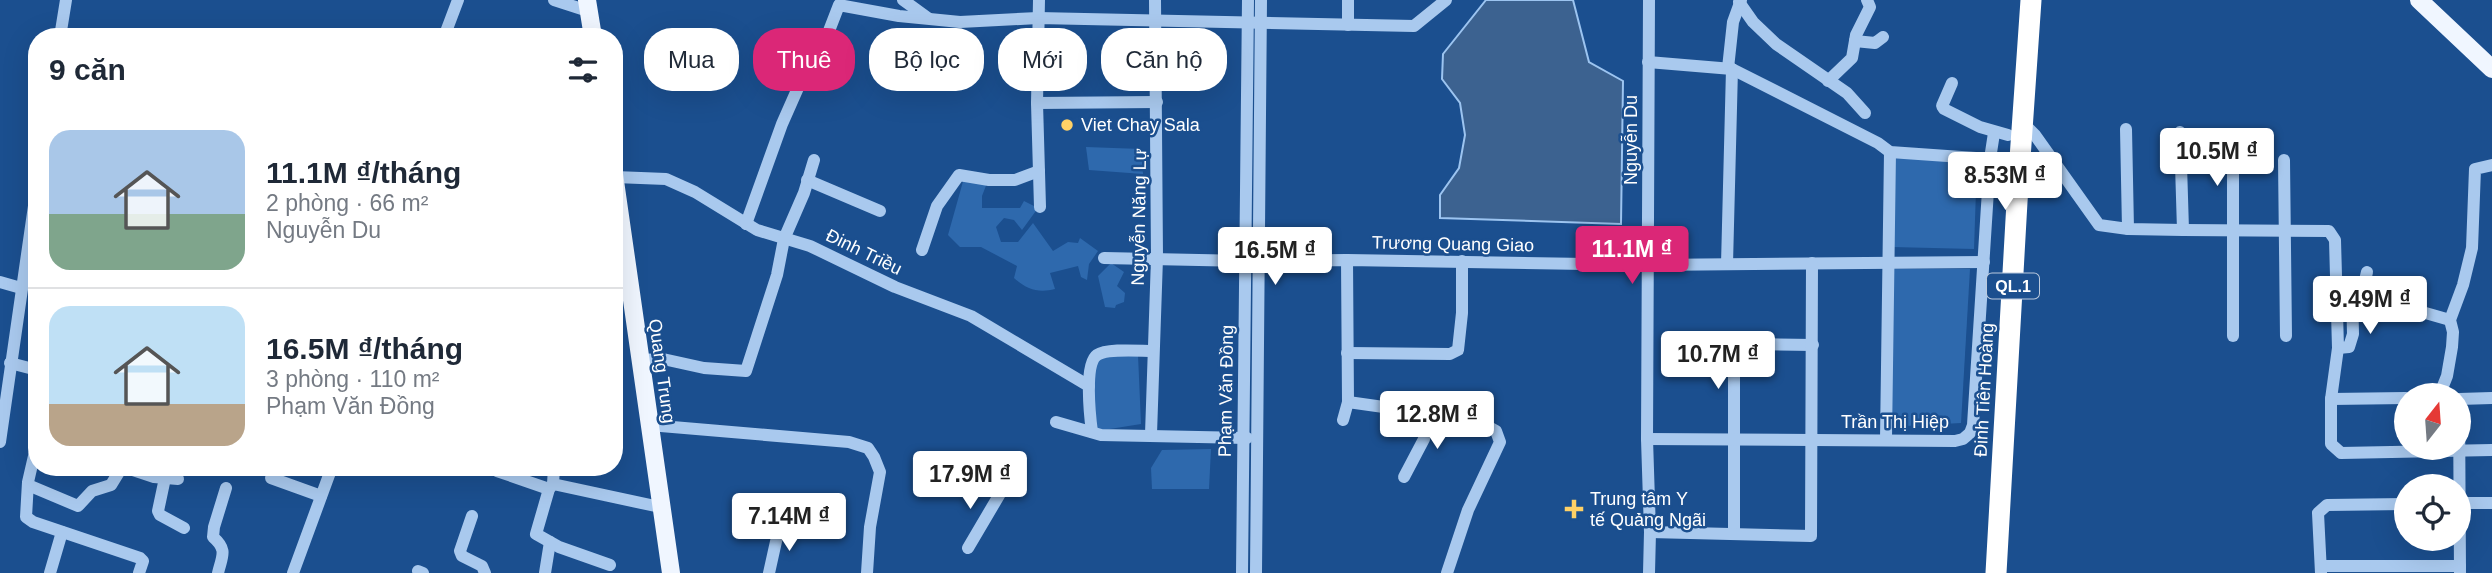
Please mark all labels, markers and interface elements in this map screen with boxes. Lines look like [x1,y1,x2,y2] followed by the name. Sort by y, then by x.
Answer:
[644,28,739,91] chip: Mua
[753,28,855,91] chip: Thuê
[869,28,984,91] chip: Bộ lọc
[998,28,1087,91] chip: Mới
[1101,28,1227,91] chip: Căn hộ
[564,51,602,89] icon: filters
[49,53,126,86] text: 9 căn
[1620,95,1641,185] street label: Nguyễn Du
[1081,115,1201,135] place label: Viet Chay Sala
[1059,117,1075,133] marker: Viet Chay Sala
[2152,128,2282,188] pin: 10.5M ₫
[2176,138,2258,164] text: 10.5M ₫
[1127,148,1150,286] street label: Nguyễn Năng Lự
[1940,152,2070,212] pin: 8.53M ₫
[266,156,461,189] text: 11.1M ₫/tháng
[105,158,189,242] icon: home
[1964,162,2046,188] text: 8.53M ₫
[266,190,428,216] text: 2 phòng · 66 m²
[266,217,381,243] text: Nguyễn Du
[823,225,905,279] street label: Đinh Triều
[1567,226,1697,286] pin: 11.1M ₫
[1210,228,1340,287] pin: 16.5M ₫
[1372,233,1534,255] street label: Trương Quang Giao
[1592,236,1672,262] text: 11.1M ₫
[1234,237,1316,263] text: 16.5M ₫
[1987,274,2039,298] road number: QL.1
[2305,276,2435,336] pin: 9.49M ₫
[2329,286,2411,312] text: 9.49M ₫
[645,318,679,424] street label: Quang Trung
[1971,323,1997,457] street label: Đinh Tiên Hoàng
[1215,325,1237,457] street label: Phạm Văn Đồng
[266,332,463,365] text: 16.5M ₫/tháng
[1653,332,1783,391] pin: 10.7M ₫
[105,334,189,418] icon: home
[1677,341,1759,367] text: 10.7M ₫
[266,366,439,392] text: 3 phòng · 110 m²
[2394,383,2471,460] north arrow
[2394,383,2471,551] map controls
[1372,392,1502,451] pin: 12.8M ₫
[266,393,435,419] text: Phạm Văn Đồng
[1396,401,1478,427] text: 12.8M ₫
[1841,412,1949,432] street label: Trần Thị Hiệp
[905,452,1035,511] pin: 17.9M ₫
[929,461,1011,487] text: 17.9M ₫
[2394,474,2471,551] button: locate
[1590,489,1706,530] place label: Trung tâm Y tế Quảng Ngãi
[724,494,854,553] pin: 7.14M ₫
[1564,499,1584,519] marker: Trung tâm Y tế Quảng Ngãi
[748,503,830,529] text: 7.14M ₫

